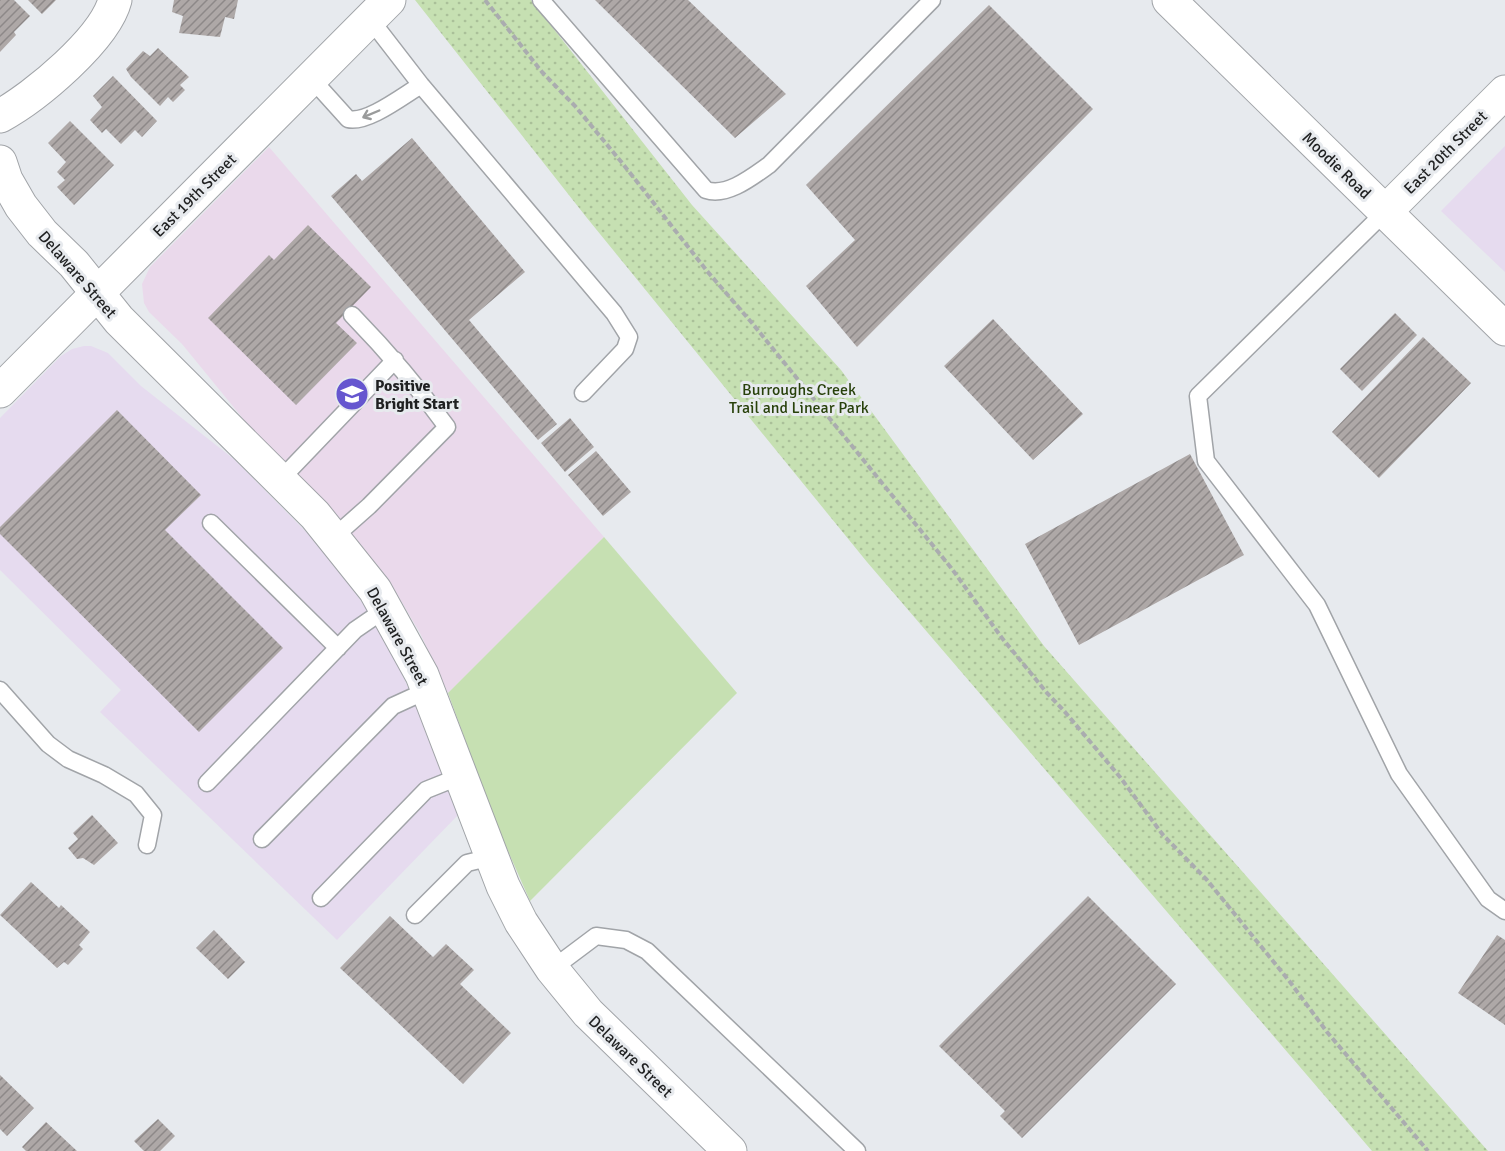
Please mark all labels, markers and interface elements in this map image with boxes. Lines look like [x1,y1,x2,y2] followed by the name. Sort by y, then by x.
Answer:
[1400,106,1492,199] street label: East 20th Street
[362,109,380,120] one-way arrow
[1298,128,1375,204] street label: Moodie Road
[149,149,241,242] street label: East 19th Street
[34,227,121,323] street label: Delaware Street
[334,376,370,412] school or university icon: Positive Bright Start
[375,376,459,414] place label: Positive Bright Start
[729,380,869,418] park label: Burroughs Creek Trail and Linear Park
[362,584,433,689] street label: Delaware Street
[584,1012,677,1102] street label: Delaware Street

